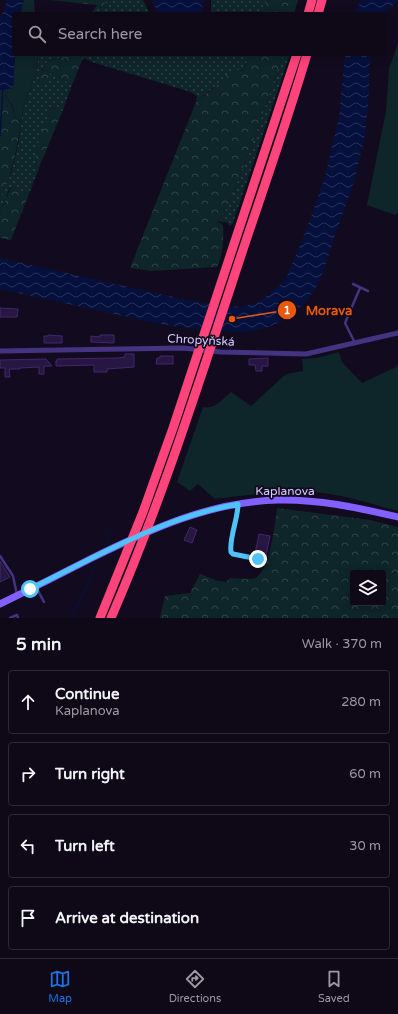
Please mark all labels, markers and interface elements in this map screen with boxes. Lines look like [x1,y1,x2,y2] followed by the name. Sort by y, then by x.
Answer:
[12,12,386,56] search box
[26,23,48,45] icon: search
[58,25,142,43] text: Search here
[277,298,360,323] callout: Morava
[283,303,291,317] text: 1
[306,303,352,319] text: Morava
[167,331,235,349] street label: Chropyňská
[255,484,315,498] street label: Kaplanova
[249,550,267,568] route end
[350,570,386,606] map controls
[350,570,386,606] button: layers
[21,580,39,598] route start
[16,634,61,655] text: 5 min
[302,636,382,652] text: Walk · 370 m
[55,685,119,703] text: Continue
[17,691,39,713] icon: ahead
[341,694,381,710] text: 280 m
[55,703,120,719] text: Kaplanova
[17,763,39,785] icon: right
[55,765,125,783] text: Turn right
[349,766,381,782] text: 60 m
[17,835,39,857] icon: left
[55,837,115,855] text: Turn left
[349,838,381,854] text: 30 m
[17,907,39,929] icon: arrive
[55,909,199,927] text: Arrive at destination
[48,968,72,1005] tab: Map
[169,968,221,1005] tab: Directions
[318,968,350,1005] tab: Saved

